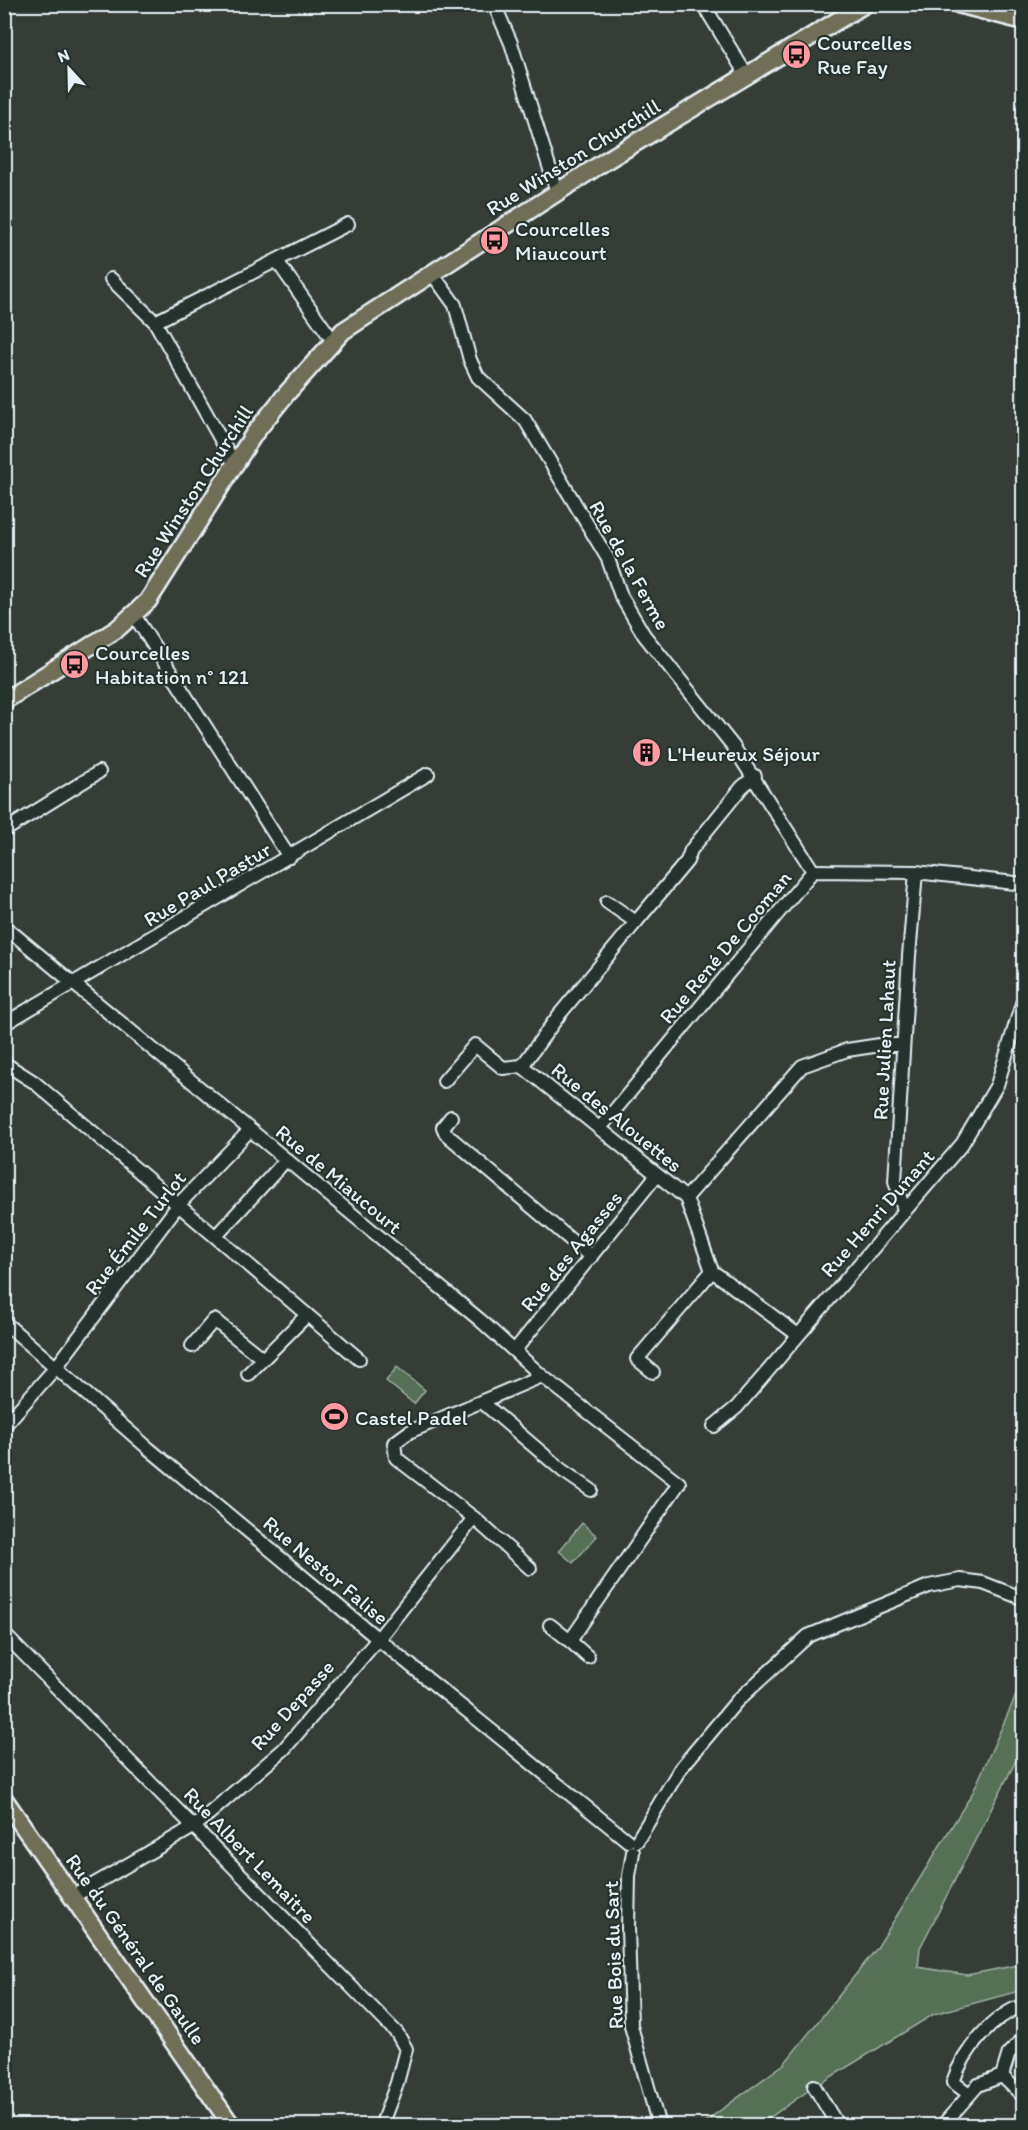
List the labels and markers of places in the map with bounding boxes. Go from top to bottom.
place label: Courcelles Rue Fay [817,30,912,79]
bus stop icon: Courcelles Rue Fay [780,38,812,70]
place label: Courcelles Miaucourt [515,216,610,265]
bus stop icon: Courcelles Miaucourt [478,224,510,256]
place label: Courcelles Habitation n° 121 [95,640,249,689]
bus stop icon: Courcelles Habitation n° 121 [58,648,90,680]
building icon: L'Heureux Séjour [630,737,662,769]
place label: L'Heureux Séjour [667,741,821,766]
sports icon: Castel Padel [318,1401,350,1433]
place label: Castel Padel [355,1405,468,1430]

